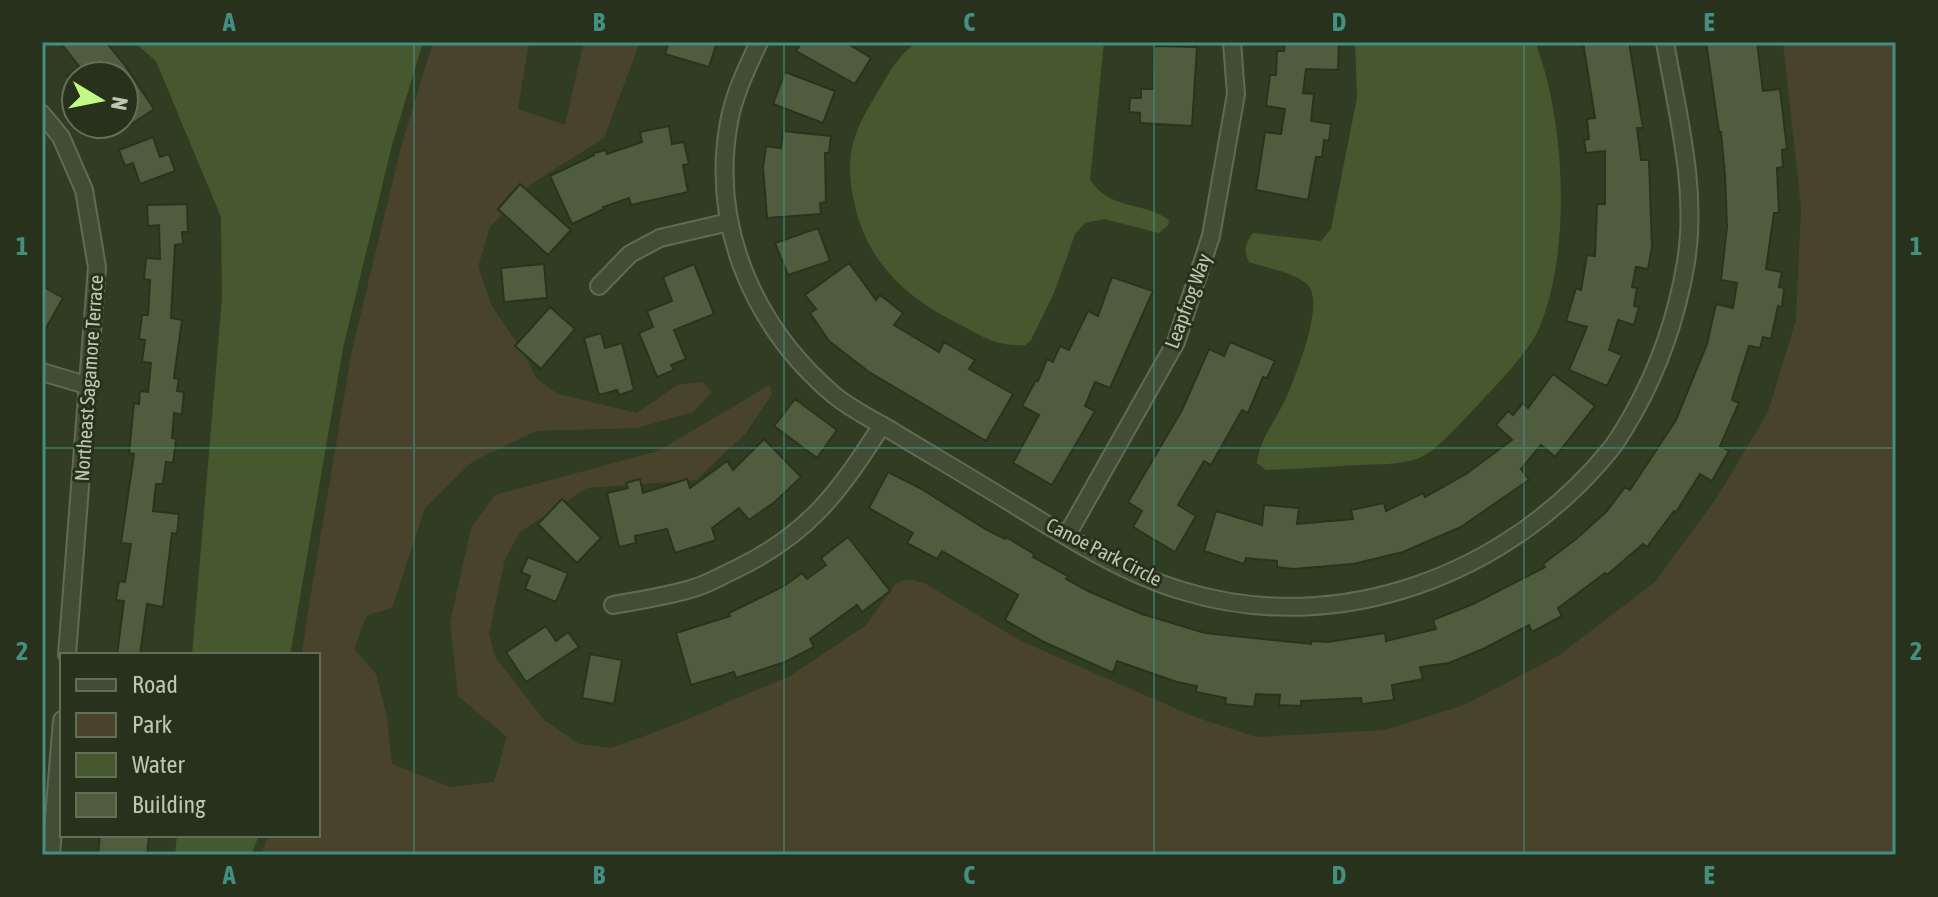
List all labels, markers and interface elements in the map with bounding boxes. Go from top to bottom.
text: A [222,7,236,37]
text: B [593,7,606,37]
text: C [963,7,975,37]
text: D [1332,7,1346,37]
text: E [1703,7,1715,37]
north arrow [60,60,140,140]
text: N [106,95,134,112]
text: 1 [16,231,28,261]
text: 1 [1910,231,1922,261]
street label: Leapfrog Way [1160,250,1215,351]
street label: Northeast Sagamore Terrace [70,274,107,482]
street label: Canoe Park Circle [1043,513,1166,591]
text: 2 [16,636,28,666]
text: 2 [1910,636,1922,666]
legend [60,653,320,837]
text: Road [132,671,178,698]
text: Park [132,711,173,738]
text: Water [132,751,185,778]
text: Building [132,791,206,818]
text: A [222,860,236,890]
text: B [593,860,606,890]
text: C [963,860,975,890]
text: D [1332,860,1346,890]
text: E [1703,860,1715,890]

